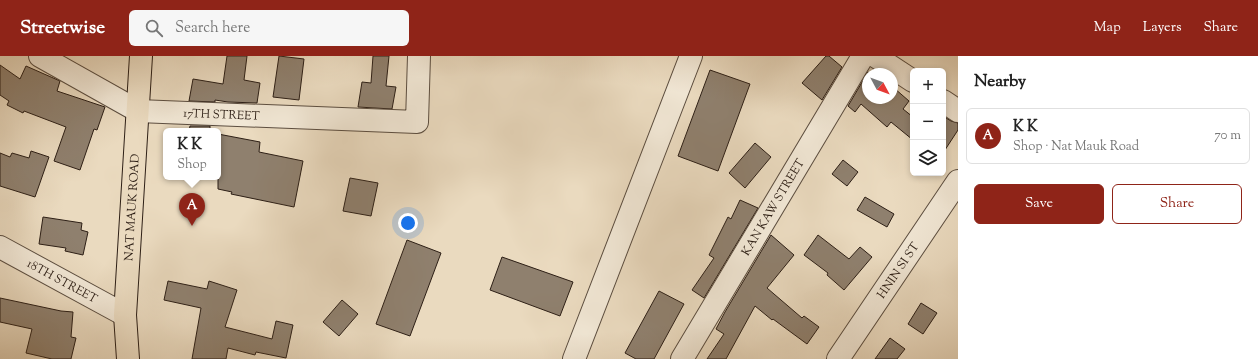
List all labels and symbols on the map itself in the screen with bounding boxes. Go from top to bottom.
north arrow [862,68,898,104]
street label: 17TH STREET [183,105,261,126]
street label: NAT MAUK ROAD [120,153,145,262]
street label: KAN KAW STREET [738,155,810,260]
pin: A [179,193,205,226]
your location [398,213,418,233]
street label: HNIN SI ST [873,239,924,303]
street label: 18TH STREET [23,255,101,309]

